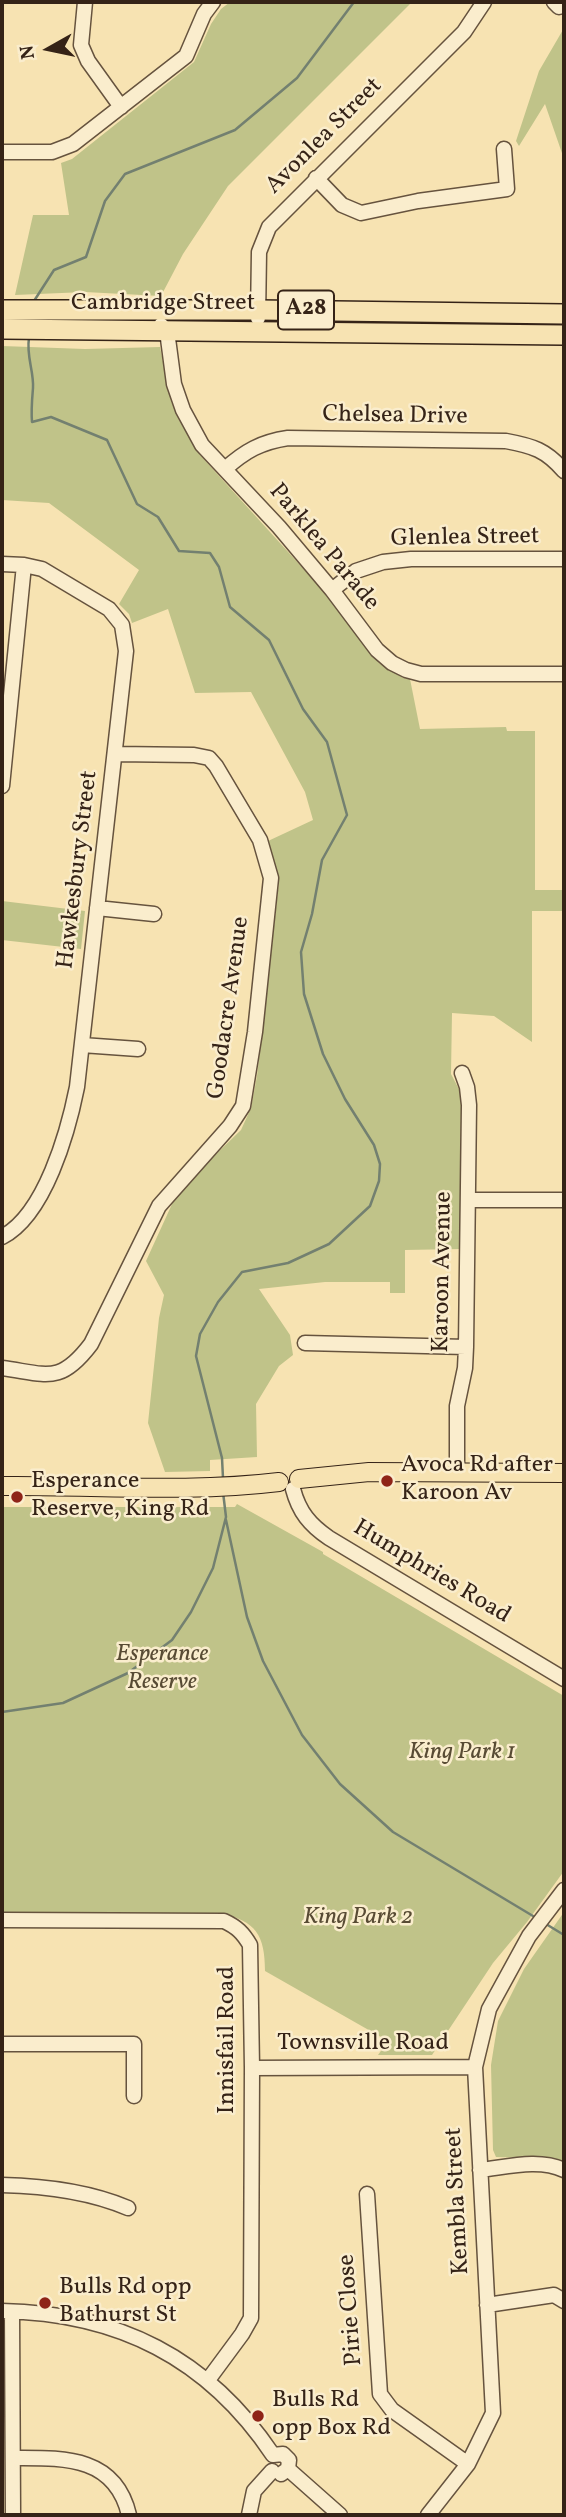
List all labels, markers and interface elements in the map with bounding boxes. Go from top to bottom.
north arrow [14,14,84,84]
text: N [14,43,42,61]
street label: Avonlea Street [261,73,389,201]
road number: A28 [278,290,334,330]
street label: Cambridge Street [71,291,255,319]
street label: Chelsea Drive [322,401,468,433]
street label: Parklea Parade [261,479,385,617]
street label: Glenlea Street [390,523,540,555]
street label: Hawkesbury Street [53,769,105,971]
street label: Goodacre Avenue [203,915,257,1101]
street label: Karoon Avenue [428,1191,460,1353]
place label: Avoca Rd after Karoon Av [401,1453,553,1509]
place label: Esperance Reserve, King Rd [31,1469,209,1525]
marker: Avoca Rd after Karoon Av [379,1473,395,1489]
marker: Esperance Reserve, King Rd [9,1489,25,1505]
street label: Humphries Road [347,1515,515,1631]
park label: Esperance Reserve [116,1642,208,1698]
park label: King Park 1 [408,1740,516,1768]
park label: King Park 2 [303,1905,413,1933]
street label: Innisfail Road [215,1966,243,2114]
street label: Townsville Road [277,2031,449,2059]
street label: Kembla Street [441,2127,477,2275]
street label: Pirie Close [334,2253,370,2367]
place label: Bulls Rd opp Bathurst St [59,2275,191,2331]
marker: Bulls Rd opp Bathurst St [37,2295,53,2311]
place label: Bulls Rd opp Box Rd [272,2388,391,2444]
marker: Bulls Rd opp Box Rd [250,2408,266,2424]

